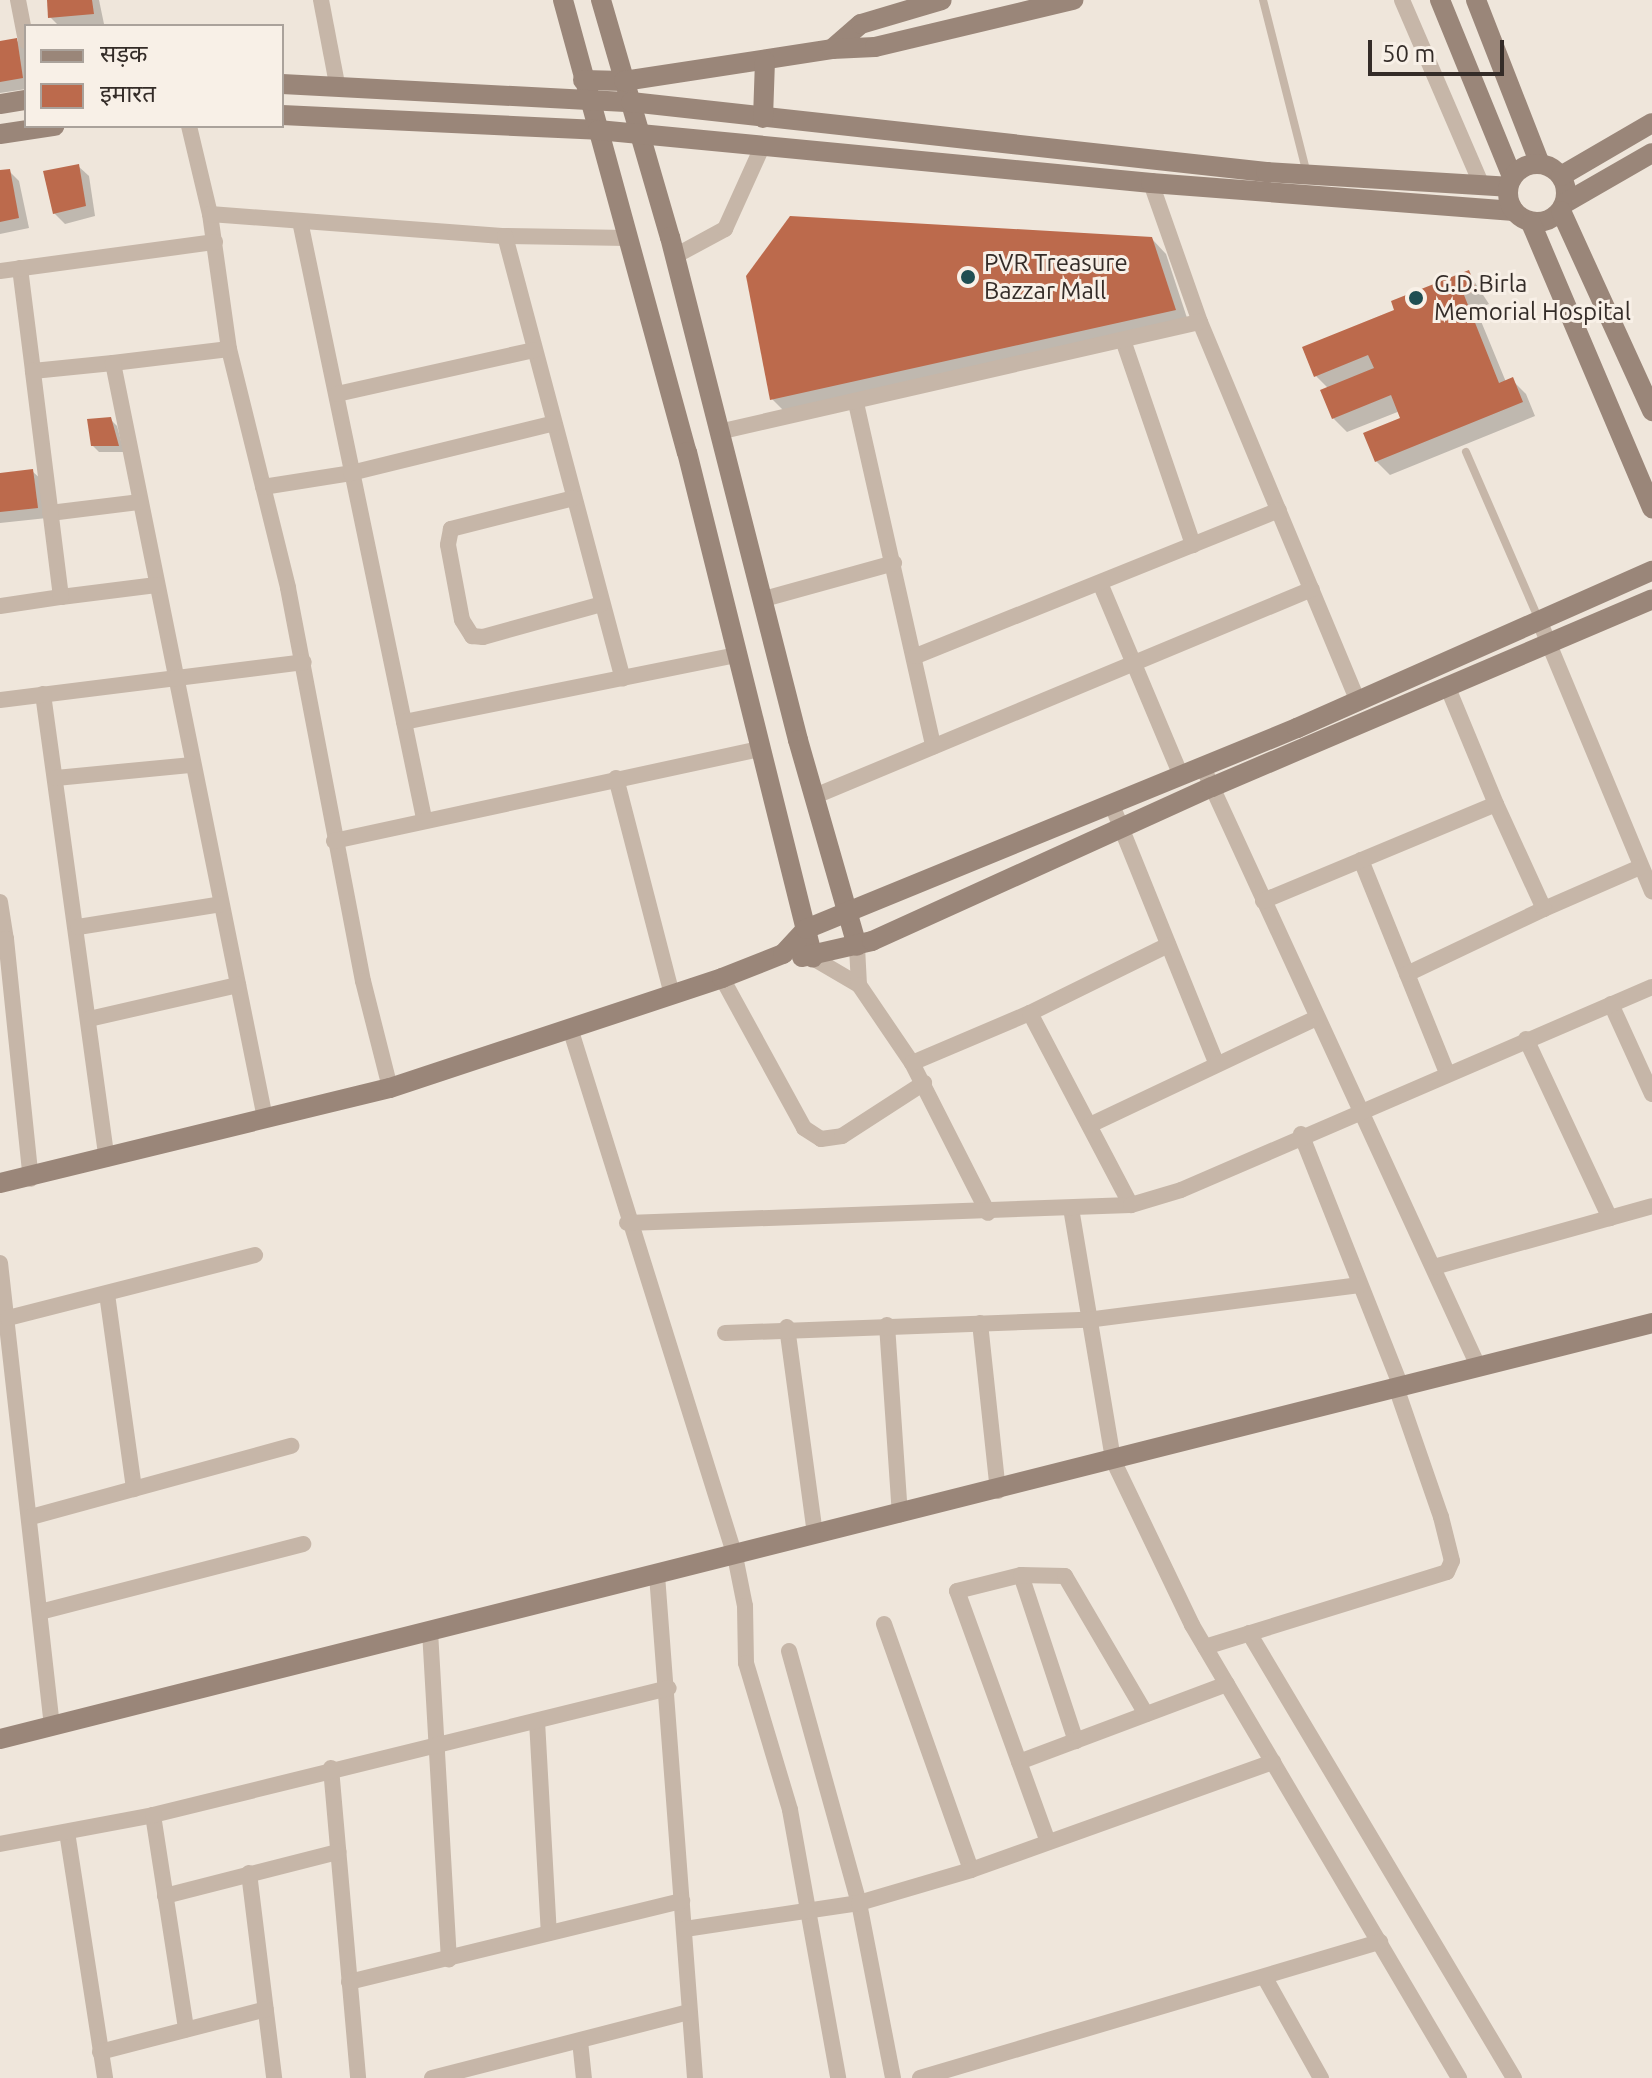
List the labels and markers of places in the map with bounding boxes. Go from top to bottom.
place label: PVR Treasure Bazzar Mall [984,249,1128,305]
marker: PVR Treasure Bazzar Mall [959,268,977,286]
place label: G.D.Birla Memorial Hospital [1434,270,1631,326]
marker: G.D.Birla Memorial Hospital [1405,287,1427,309]

